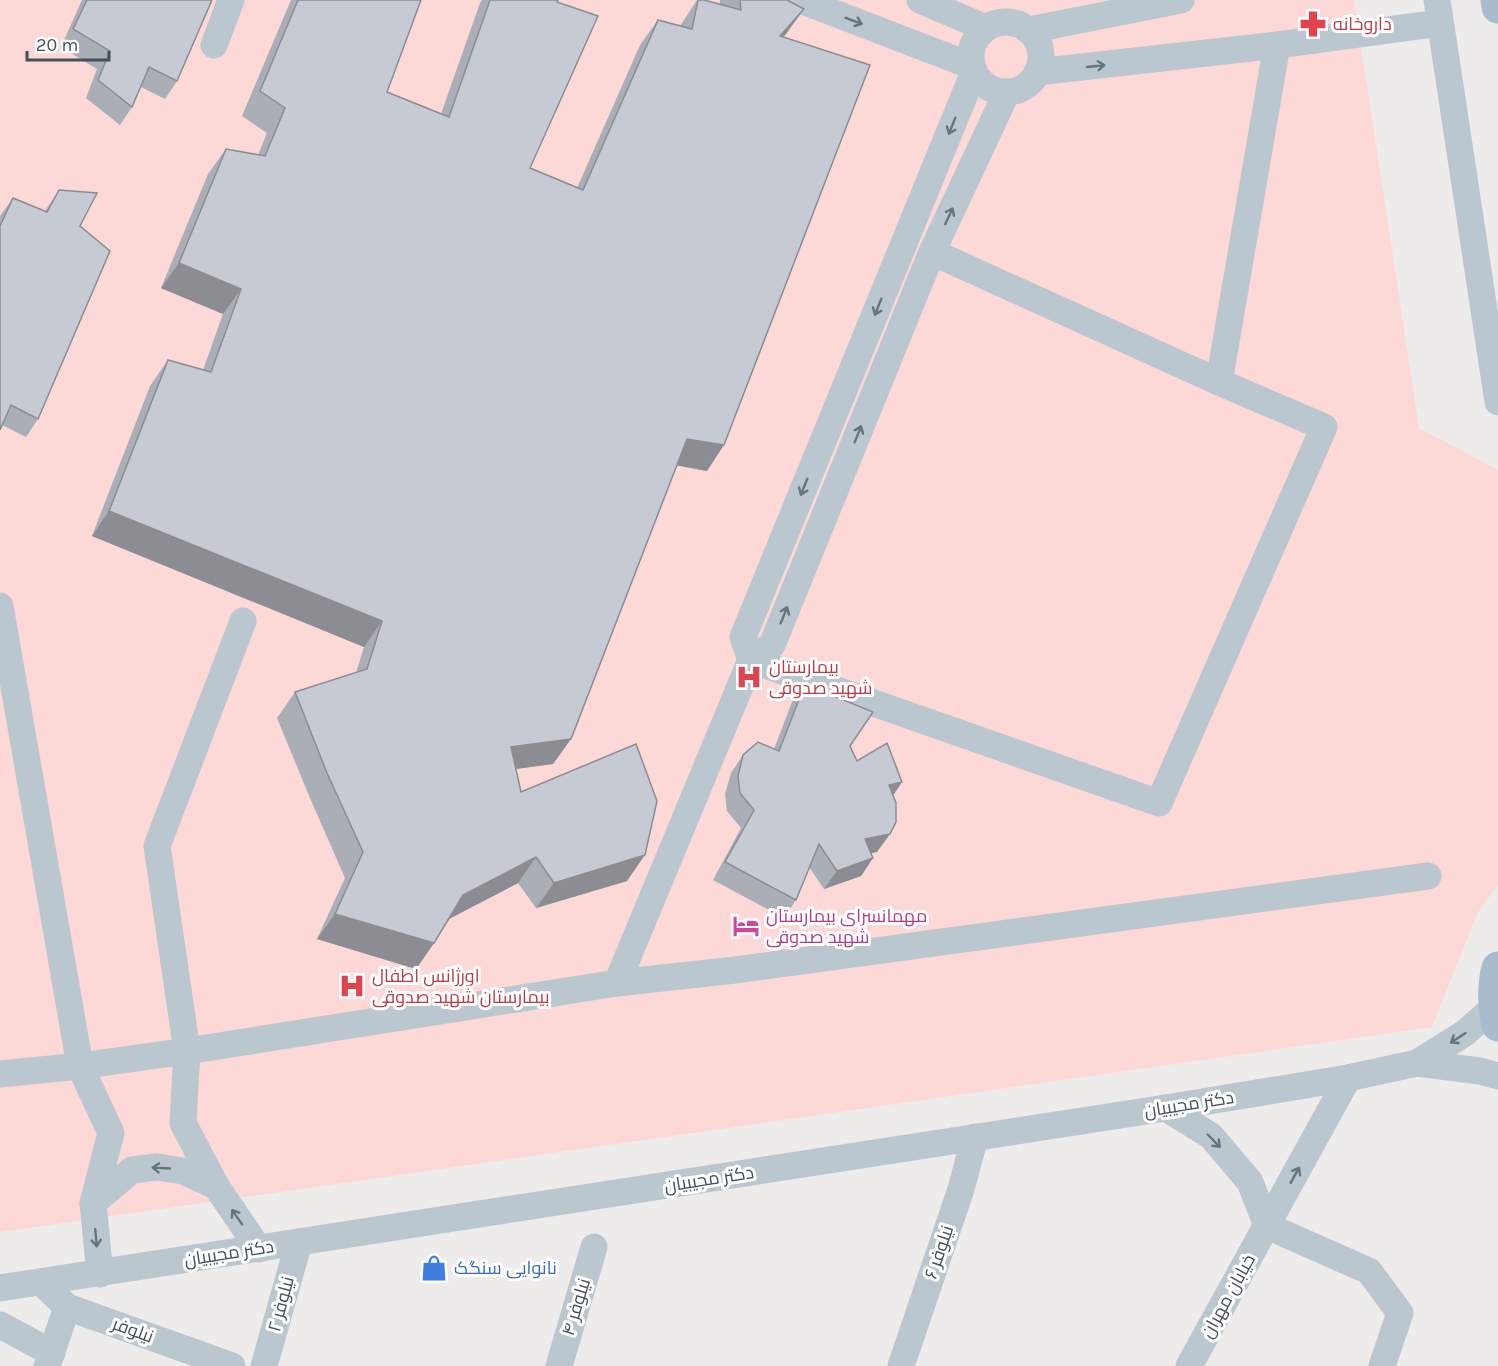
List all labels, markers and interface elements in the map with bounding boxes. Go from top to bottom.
pharmacy icon: داروخانه [1298,9,1328,39]
place label: داروخانه [1333,13,1392,35]
one-way arrow [845,16,863,27]
scale bar [27,24,110,62]
text: 20 m [36,34,78,56]
one-way arrow [1085,60,1105,71]
one-way arrow [946,116,957,135]
one-way arrow [943,207,955,225]
one-way arrow [872,297,883,315]
one-way arrow [853,425,864,444]
one-way arrow [798,477,809,496]
one-way arrow [779,606,790,625]
place label: بیمارستان شهید صدوقی [769,656,872,699]
hospital icon: بیمارستان شهید صدوقی [734,662,764,692]
place label: مهمانسرای بیمارستان شهید صدوقی [766,905,927,948]
hotel icon: مهمانسرای بیمارستان شهید صدوقی [731,911,761,941]
place label: اورژانس اطفال بیمارستان شهید صدوقی [372,965,549,1008]
hospital icon: اورژانس اطفال بیمارستان شهید صدوقی [337,971,367,1001]
one-way arrow [1450,1032,1466,1044]
street label: دکتر مجیبیان [1143,1086,1235,1122]
one-way arrow [1207,1134,1221,1149]
street label: دکتر مجیبیان [663,1161,755,1197]
one-way arrow [151,1163,171,1174]
one-way arrow [1289,1167,1301,1184]
one-way arrow [231,1210,243,1226]
street label: نیلوفر ۶ [920,1222,958,1282]
one-way arrow [91,1228,102,1248]
street label: دکتر مجیبیان [183,1235,275,1271]
street label: خیابان مهران [1196,1250,1260,1342]
shop icon: نانوایی سنگک [419,1253,449,1283]
place label: نانوایی سنگک [454,1257,557,1279]
street label: نیلوفر ۲ [263,1274,299,1334]
street label: نیلوفر ۴ [557,1276,595,1338]
street label: نیلوفر [108,1312,157,1348]

